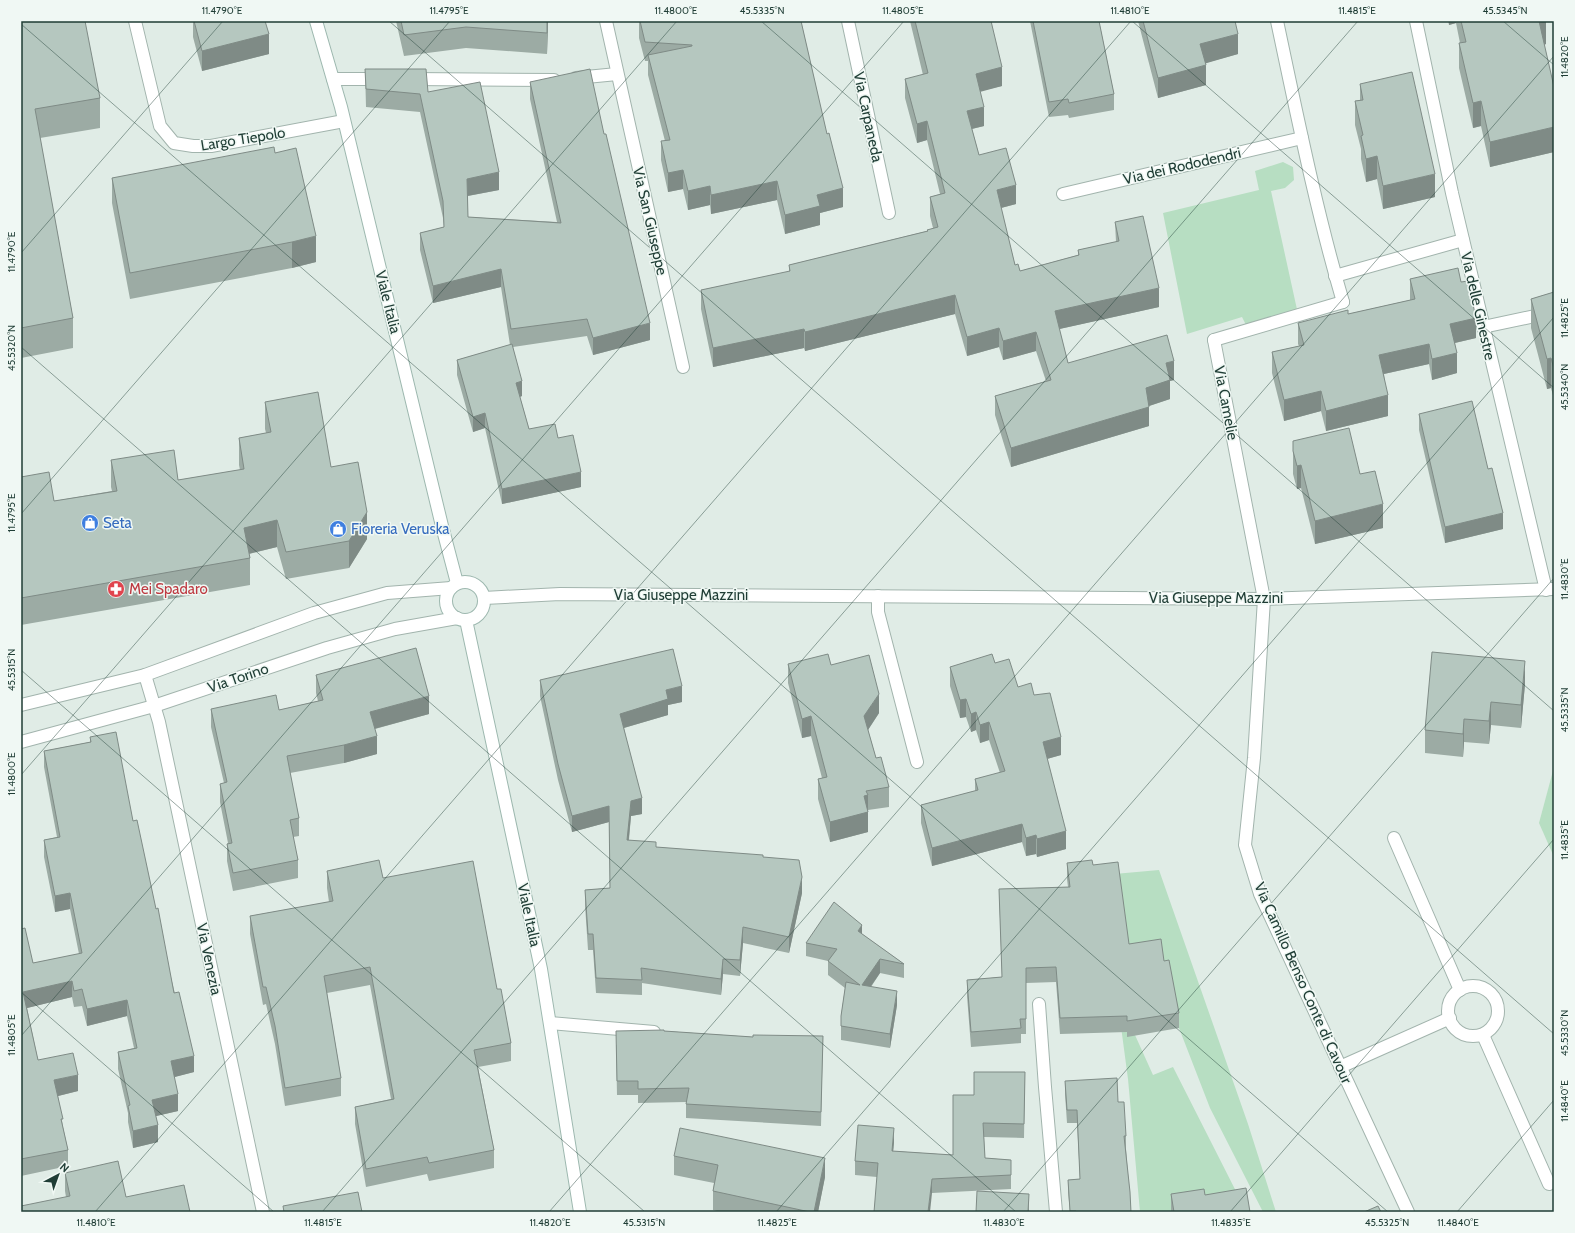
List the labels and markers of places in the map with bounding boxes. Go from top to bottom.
shop icon: Seta [80,513,100,533]
place label: Seta [103,514,132,532]
shop icon: Fioreria Veruska [328,519,348,539]
place label: Fioreria Veruska [351,520,450,538]
pharmacy icon: Mei Spadaro [106,579,126,599]
place label: Mei Spadaro [129,580,208,598]

